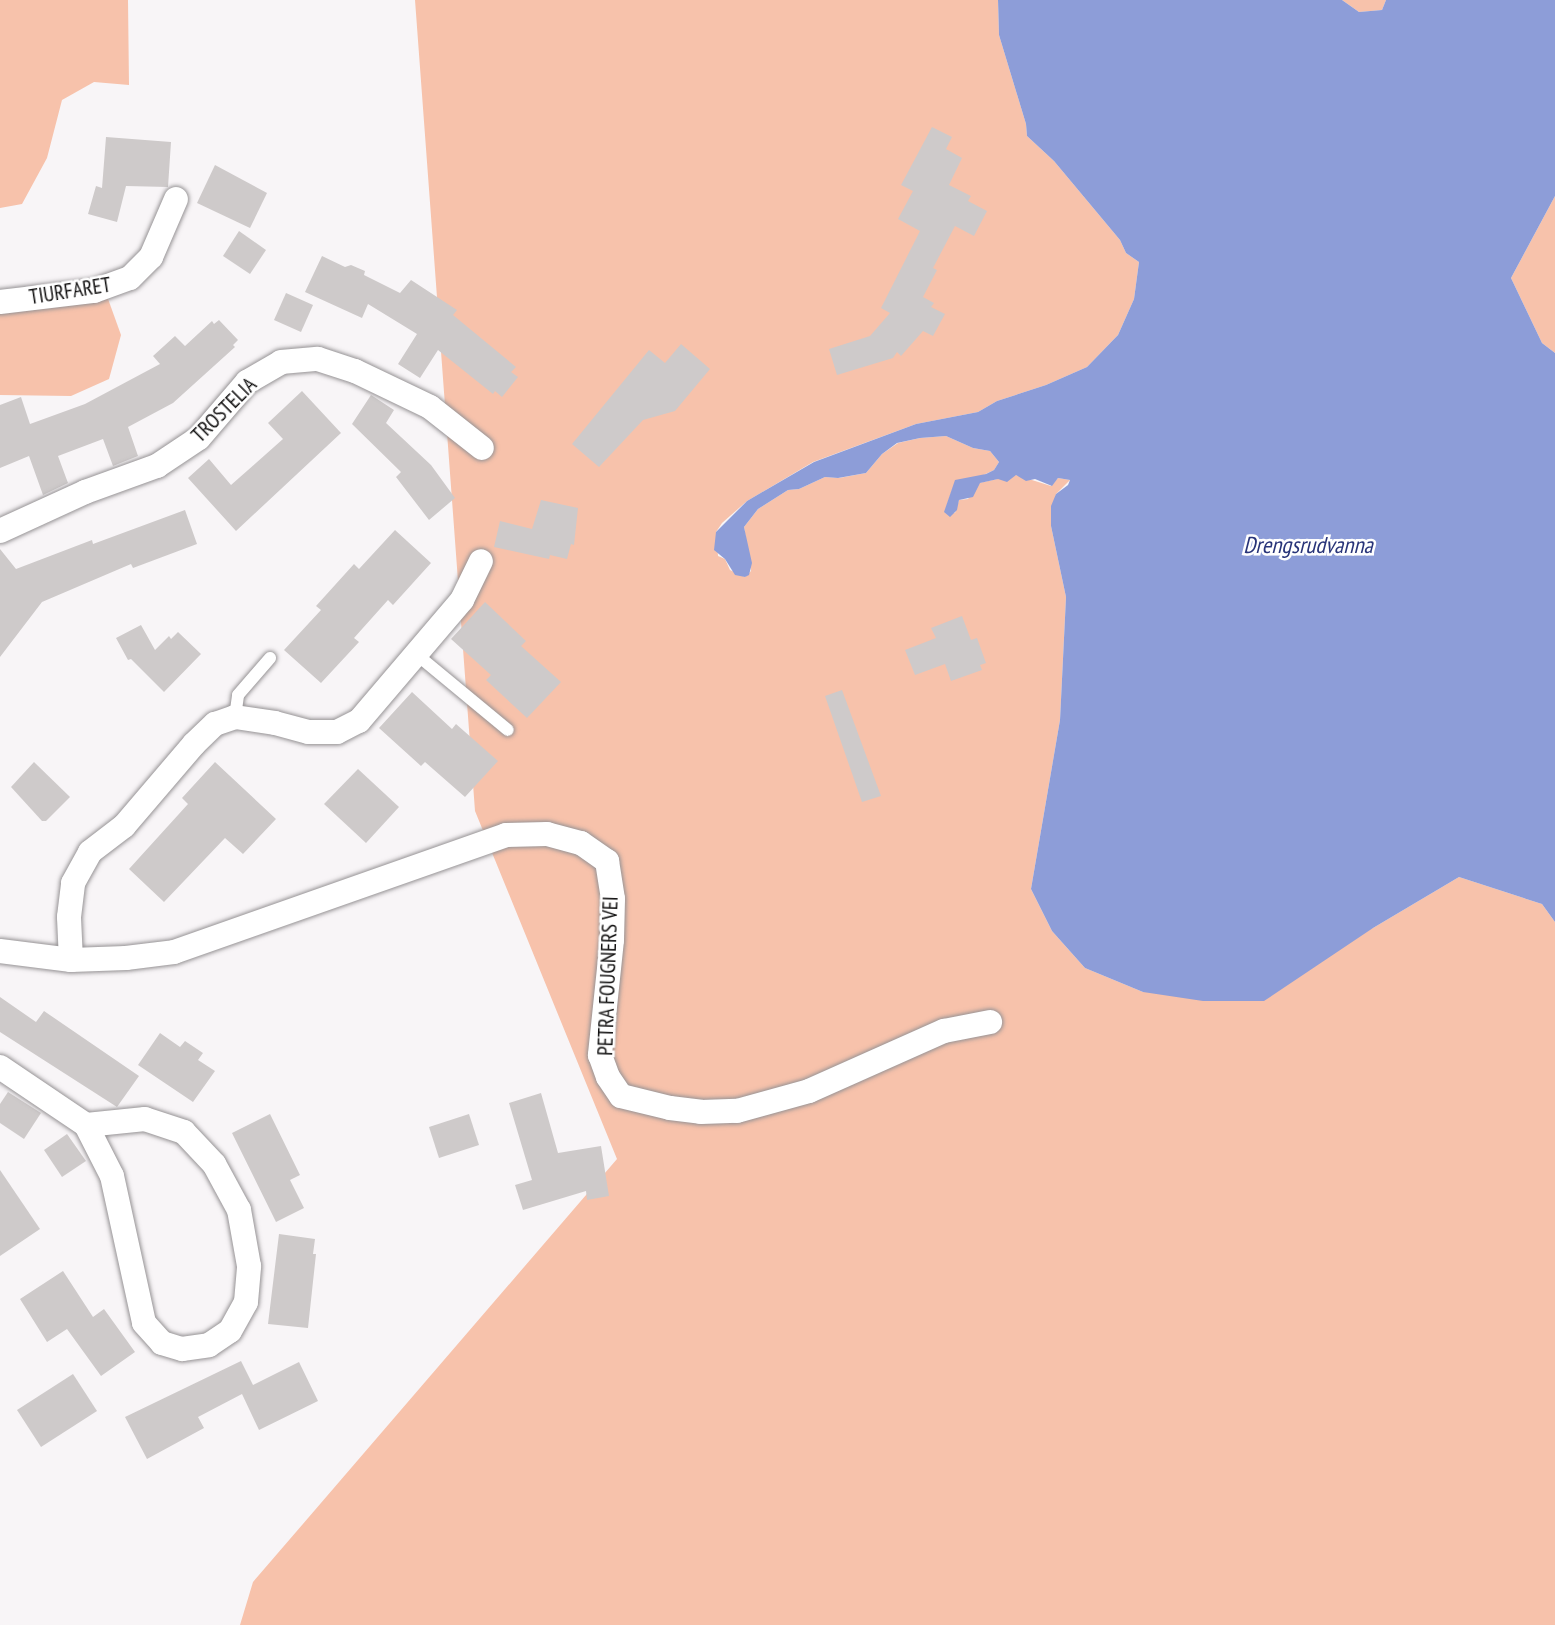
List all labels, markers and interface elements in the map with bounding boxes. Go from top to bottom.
street label: TIURFARET [27,272,113,310]
street label: TROSTELIA [186,372,262,448]
water label: Drengsrudvanna [1243,531,1373,559]
street label: PETRA FOUGNERS VEI [593,895,623,1057]

